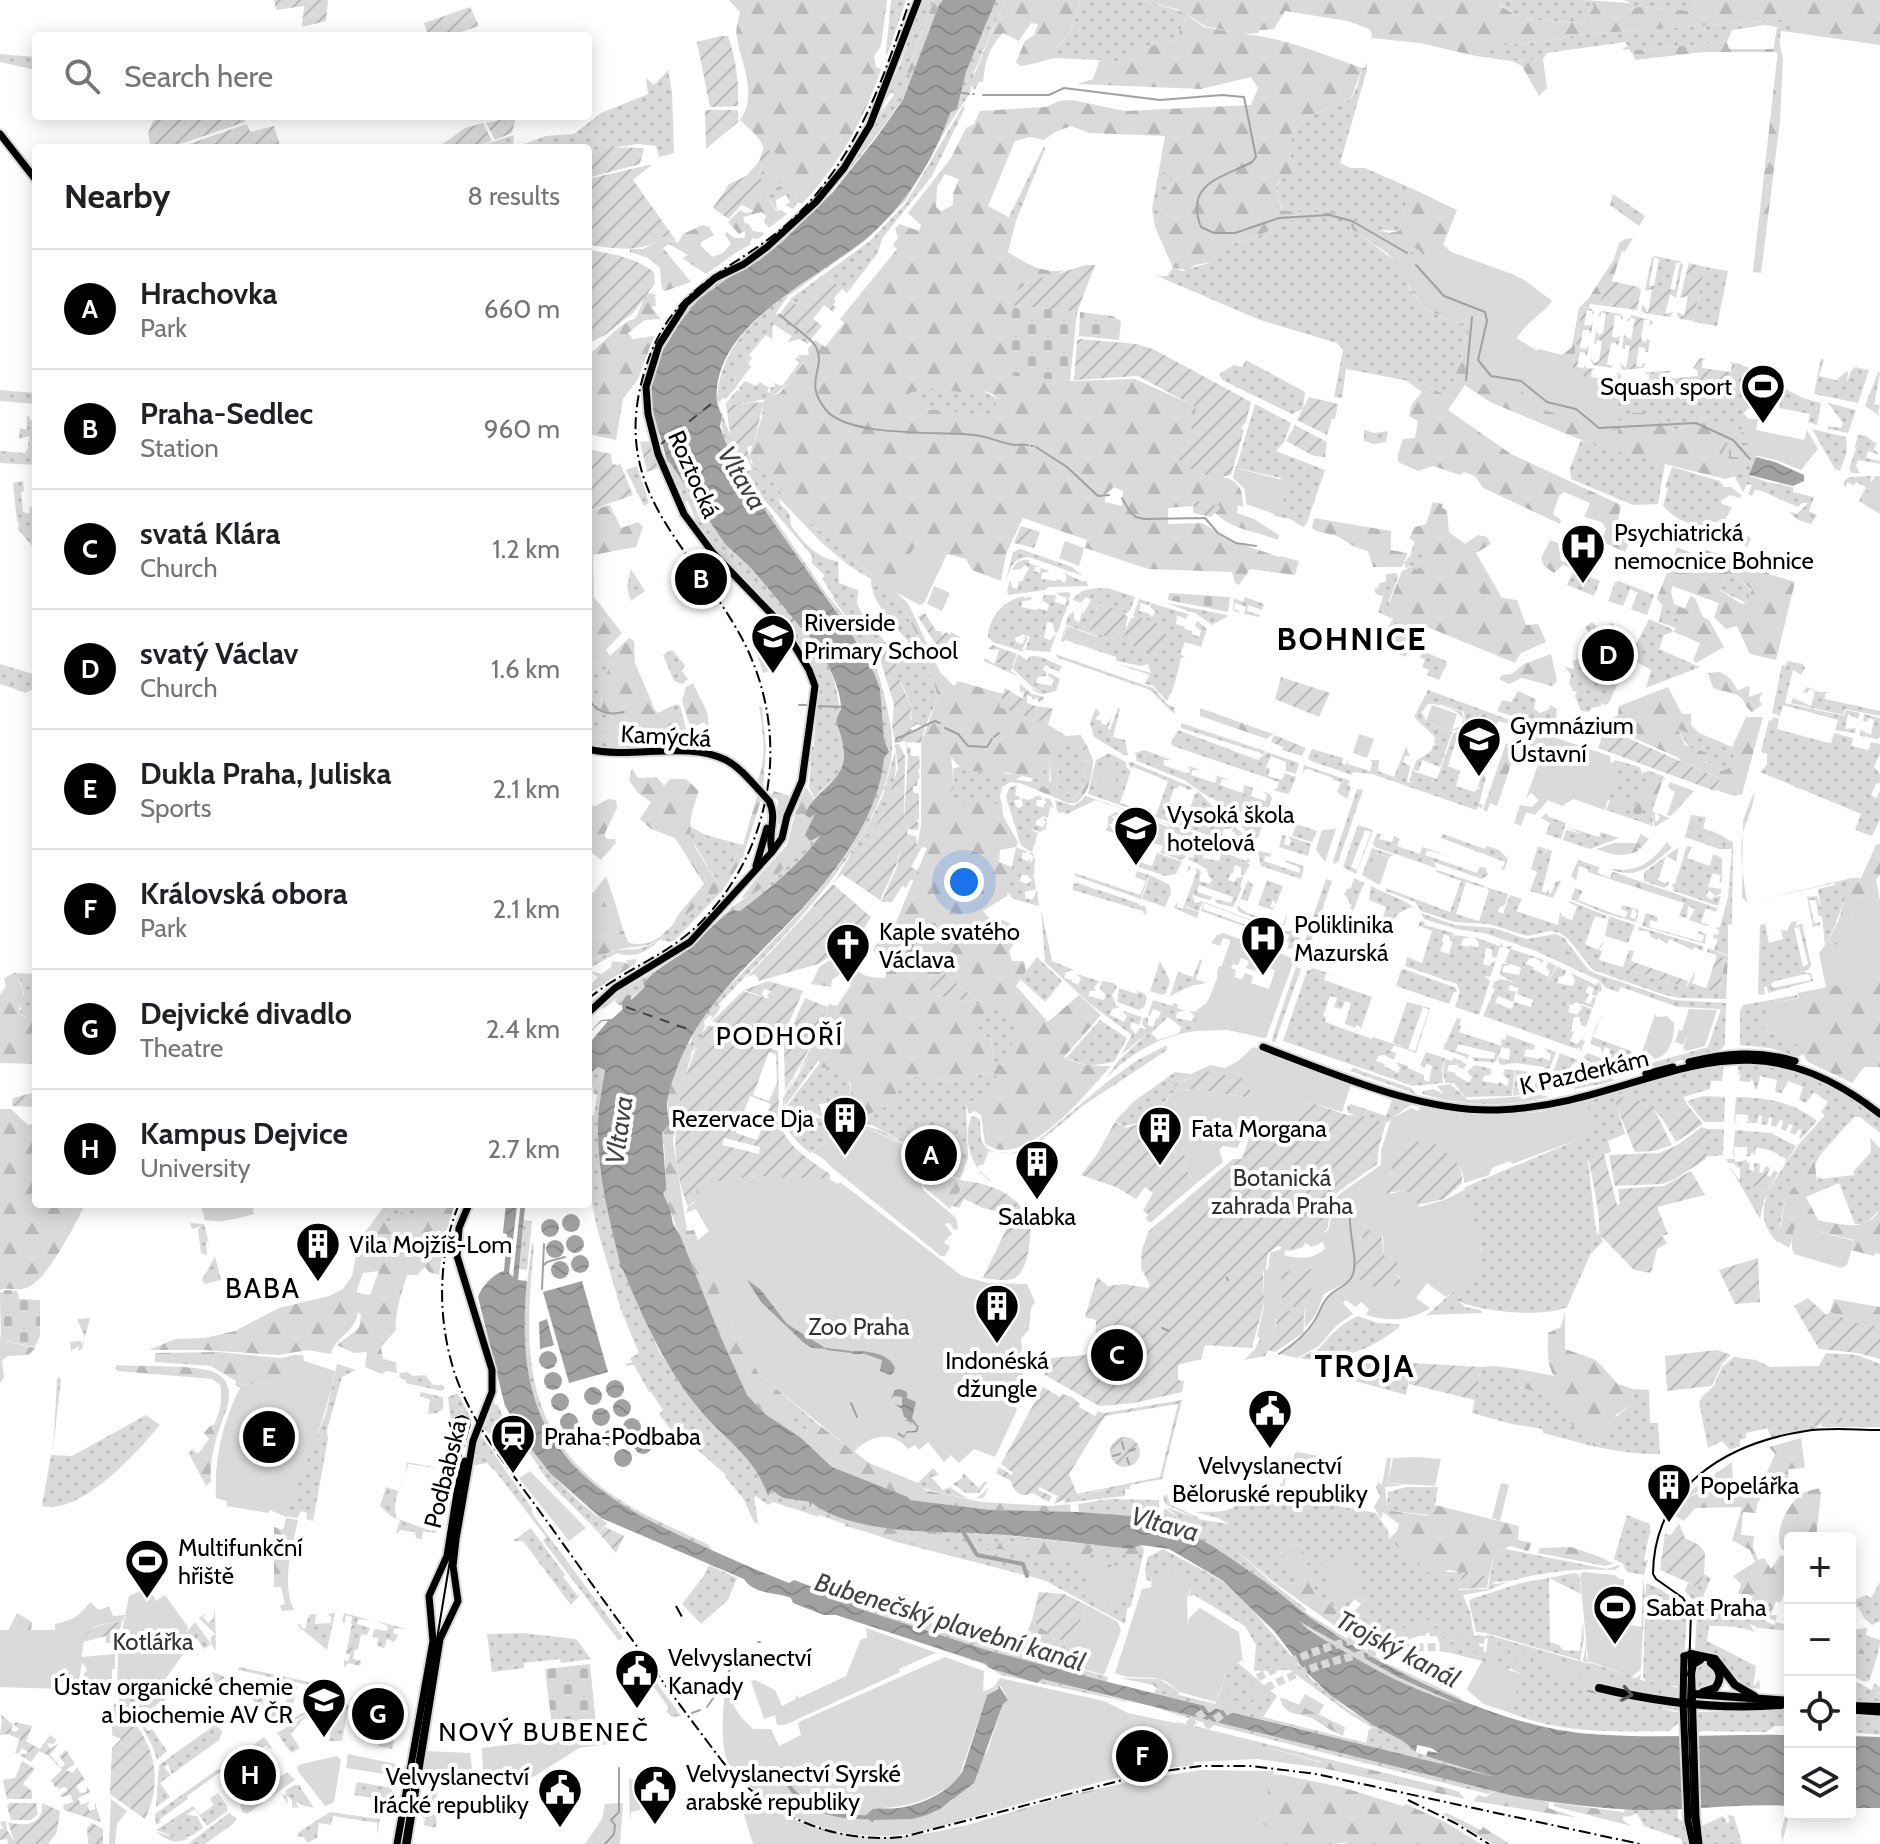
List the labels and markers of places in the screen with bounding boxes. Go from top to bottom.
sports icon: Squash sport [1739,362,1787,425]
place label: Squash sport [1600,372,1732,401]
place label: Psychiatrická nemocnice Bohnice [1614,518,1814,575]
hospital icon: Psychiatrická nemocnice Bohnice [1559,522,1607,585]
pin: B [675,549,727,609]
place label: Riverside Primary School [804,608,958,665]
school or university icon: Riverside Primary School [749,612,797,675]
pin: D [1582,625,1634,685]
place label: Gymnázium Ústavní [1510,711,1634,768]
school or university icon: Gymnázium Ústavní [1455,715,1503,778]
place label: Vysoká škola hotelová [1167,800,1295,857]
school or university icon: Vysoká škola hotelová [1112,804,1160,867]
place label: Poliklinika Mazurská [1294,910,1394,967]
hospital icon: Poliklinika Mazurská [1239,914,1287,977]
place label: Kaple svatého Václava [879,917,1020,974]
church icon: Kaple svatého Václava [824,921,872,984]
building icon: Rezervace Dja [821,1094,869,1157]
place label: Rezervace Dja [671,1104,814,1133]
building icon: Fata Morgana [1136,1104,1184,1167]
place label: Fata Morgana [1191,1114,1327,1143]
pin: A [905,1125,957,1185]
building icon: Salabka [1013,1138,1061,1201]
place label: Salabka [998,1202,1077,1231]
building icon: Vila Mojžíš-Lom [294,1220,342,1283]
place label: Vila Mojžíš-Lom [349,1230,512,1259]
building icon: Indonéská džungle [973,1282,1021,1345]
pin: C [1091,1325,1143,1385]
place label: Indonéská džungle [945,1346,1049,1403]
public building icon: Velvyslanectví Běloruské republiky [1246,1387,1294,1450]
pin: E [243,1407,295,1467]
station icon: Praha-Podbaba [489,1412,537,1475]
place label: Praha-Podbaba [544,1422,701,1451]
place label: Velvyslanectví Běloruské republiky [1172,1451,1368,1508]
building icon: Popelářka [1645,1461,1693,1524]
place label: Popelářka [1700,1471,1800,1500]
place label: Multifunkční hřiště [178,1533,303,1590]
sports icon: Multifunkční hřiště [123,1537,171,1600]
sports icon: Sabat Praha [1591,1583,1639,1646]
place label: Sabat Praha [1646,1593,1767,1622]
place label: Velvyslanectví Kanady [668,1643,812,1700]
public building icon: Velvyslanectví Kanady [613,1647,661,1710]
place label: Ústav organické chemie a biochemie AV ČR [54,1672,294,1729]
school or university icon: Ústav organické chemie a biochemie AV ČR [300,1676,348,1739]
pin: G [352,1684,404,1744]
pin: F [1116,1726,1168,1786]
pin: H [224,1745,276,1805]
place label: Velvyslanectví Syrské arabské republiky [686,1759,901,1816]
place label: Velvyslanectví Irácké republiky [373,1762,529,1819]
public building icon: Velvyslanectví Syrské arabské republiky [631,1763,679,1826]
public building icon: Velvyslanectví Irácké republiky [536,1766,584,1829]

